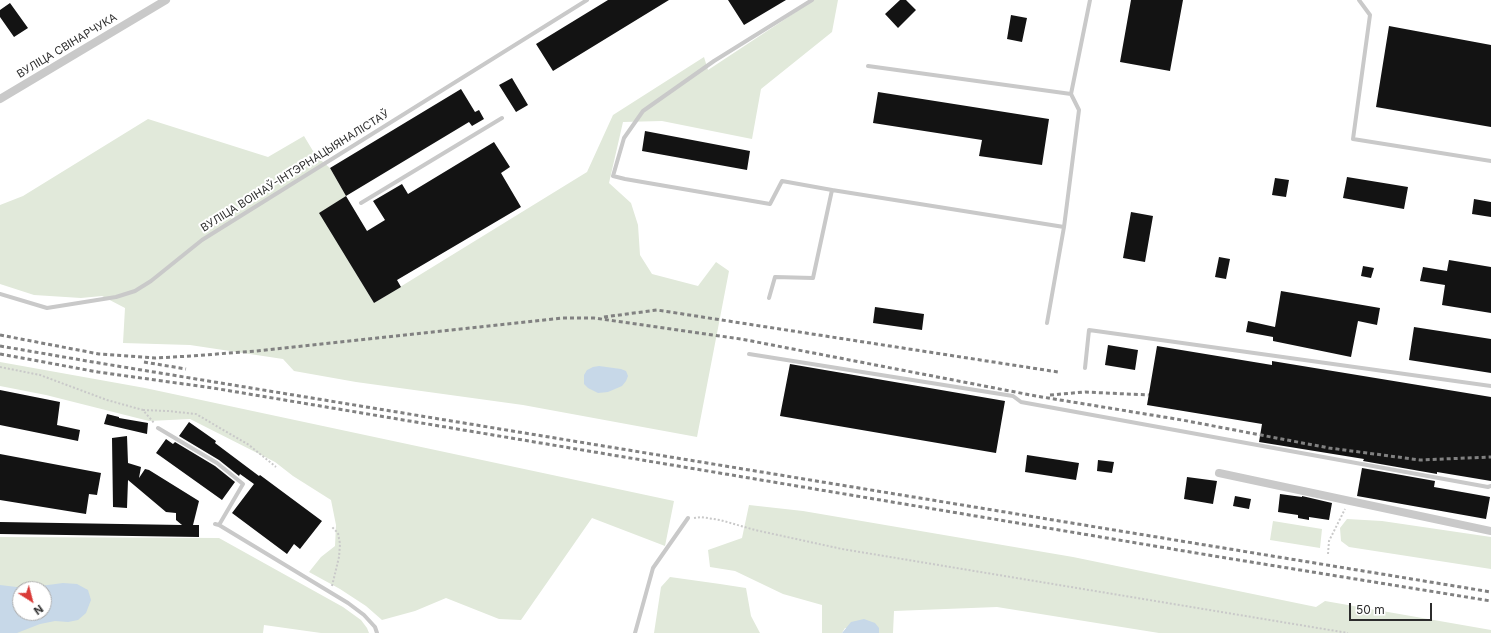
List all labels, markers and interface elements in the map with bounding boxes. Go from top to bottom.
street label: ВУЛІЦА СВІНАРЧУКА [15,11,119,81]
street label: ВУЛІЦА ВОІНАЎ-ІНТЭРНАЦЫЯНАЛІСТАЎ [199,107,391,235]
north arrow [12,581,52,621]
scale bar [1351,595,1434,621]
text: N [31,602,46,618]
text: 50 m [1356,602,1385,617]

